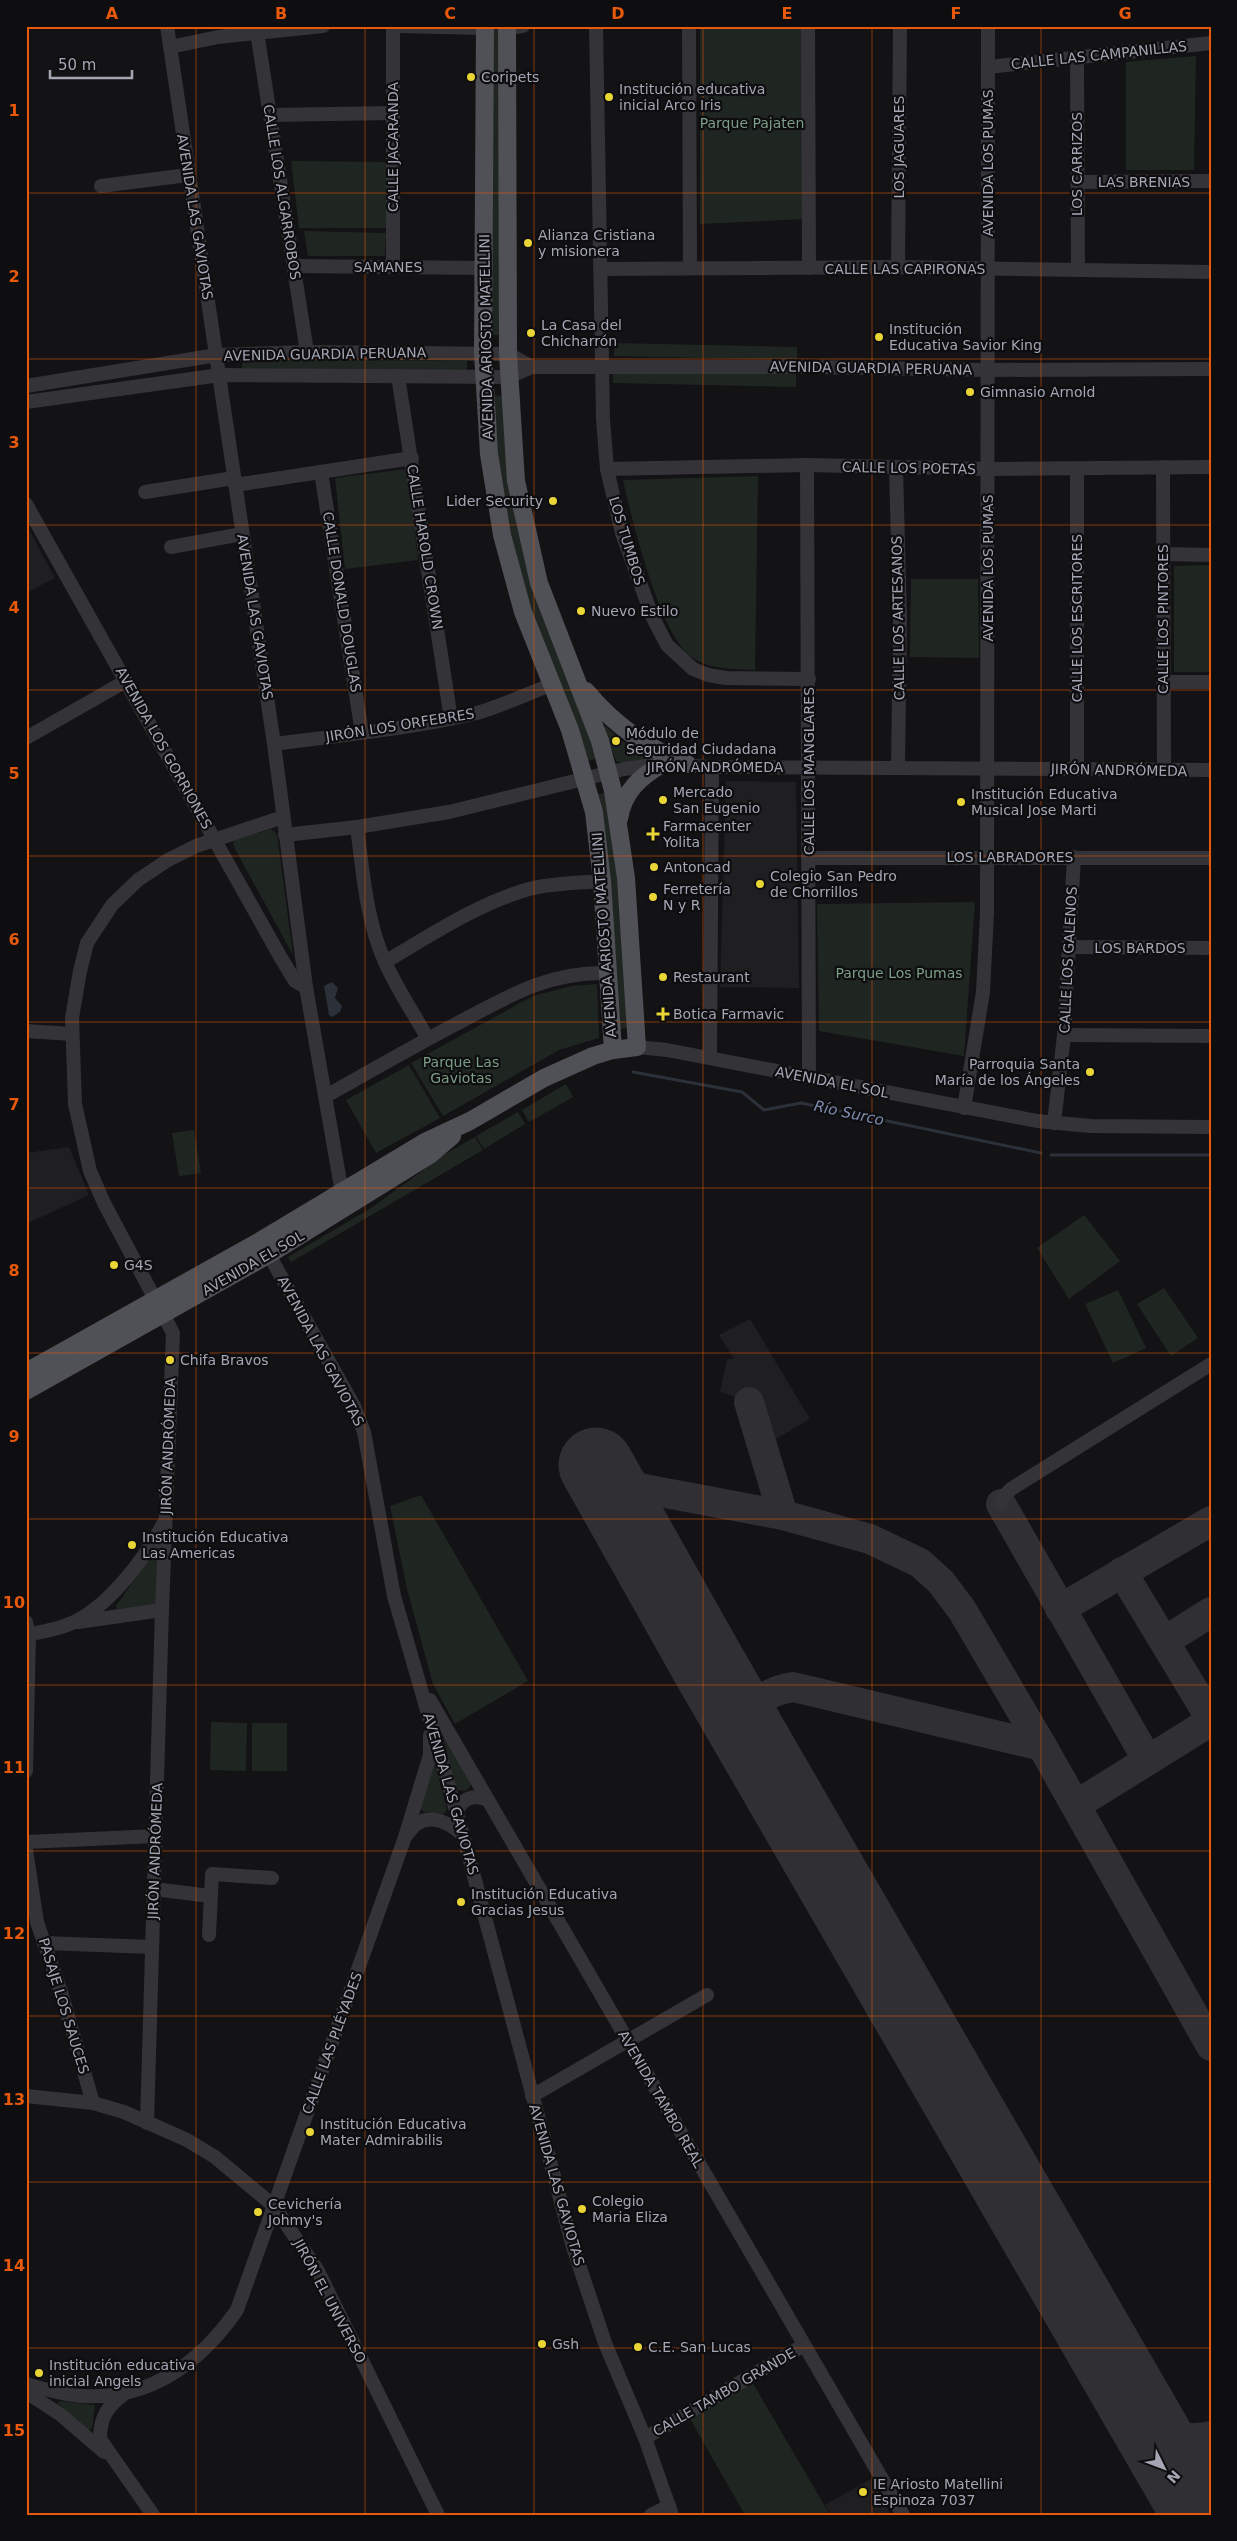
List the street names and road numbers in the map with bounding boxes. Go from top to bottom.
street label: CALLE LAS CAMPANILLAS [1010,38,1188,72]
street label: CALLE JACARANDA [385,82,401,212]
street label: AVENIDA LOS PUMAS [980,89,996,237]
street label: LOS JAGUARES [891,95,907,199]
street label: CALLE LOS ALGARROBOS [260,103,304,281]
street label: LOS CARRIZOS [1069,112,1085,216]
street label: AVENIDA LAS GAVIOTAS [174,133,216,301]
street label: LAS BRENIAS [1098,174,1190,190]
street label: AVENIDA ARIOSTO MATELLINI [476,234,496,440]
street label: SAMANES [354,259,422,275]
street label: CALLE LAS CAPIRONAS [825,261,986,277]
street label: AVENIDA GUARDIA PERUANA [224,344,427,364]
street label: AVENIDA GUARDIA PERUANA [770,358,973,378]
street label: CALLE LOS POETAS [842,459,976,477]
street label: CALLE HAROLD CROWN [404,463,446,631]
street label: AVENIDA LOS PUMAS [980,494,996,642]
street label: LOS TUMBOS [606,495,648,587]
street label: CALLE DONALD DOUGLAS [320,511,364,694]
street label: AVENIDA LAS GAVIOTAS [234,533,276,701]
street label: CALLE LOS ESCRITORES [1069,534,1085,702]
street label: CALLE LOS ARTESANOS [889,535,907,700]
street label: CALLE LOS PINTORES [1155,544,1171,694]
street label: AVENIDA LOS GORRIONES [113,664,215,832]
street label: CALLE LOS MANGLARES [801,687,817,855]
street label: JIRÓN LOS ORFEBRES [323,704,476,745]
street label: JIRÓN ANDRÓMEDA [646,758,784,775]
street label: JIRÓN ANDRÓMEDA [1050,760,1188,779]
street label: AVENIDA ARIOSTO MATELLINI [589,832,619,1038]
street label: LOS LABRADORES [947,849,1074,865]
street label: CALLE LOS GALENOS [1056,886,1080,1034]
street label: LOS BARDOS [1094,940,1186,956]
street label: AVENIDA EL SOL [774,1063,890,1101]
street label: AVENIDA EL SOL [199,1227,307,1299]
street label: AVENIDA LAS GAVIOTAS [275,1273,367,1429]
street label: JIRÓN ANDRÓMEDA [157,1377,178,1516]
street label: AVENIDA LAS GAVIOTAS [420,1711,482,1877]
street label: JIRÓN ANDRÓMEDA [144,1782,165,1921]
street label: PASAJE LOS SAUCES [36,1936,92,2076]
street label: CALLE LAS PLÉYADES [299,1970,365,2116]
street label: AVENIDA TAMBO REAL [615,2027,707,2171]
street label: AVENIDA LAS GAVIOTAS [526,2102,588,2268]
street label: JIRÓN EL UNIVERSO [290,2235,370,2366]
street label: CALLE TAMBO GRANDE [650,2345,798,2439]

